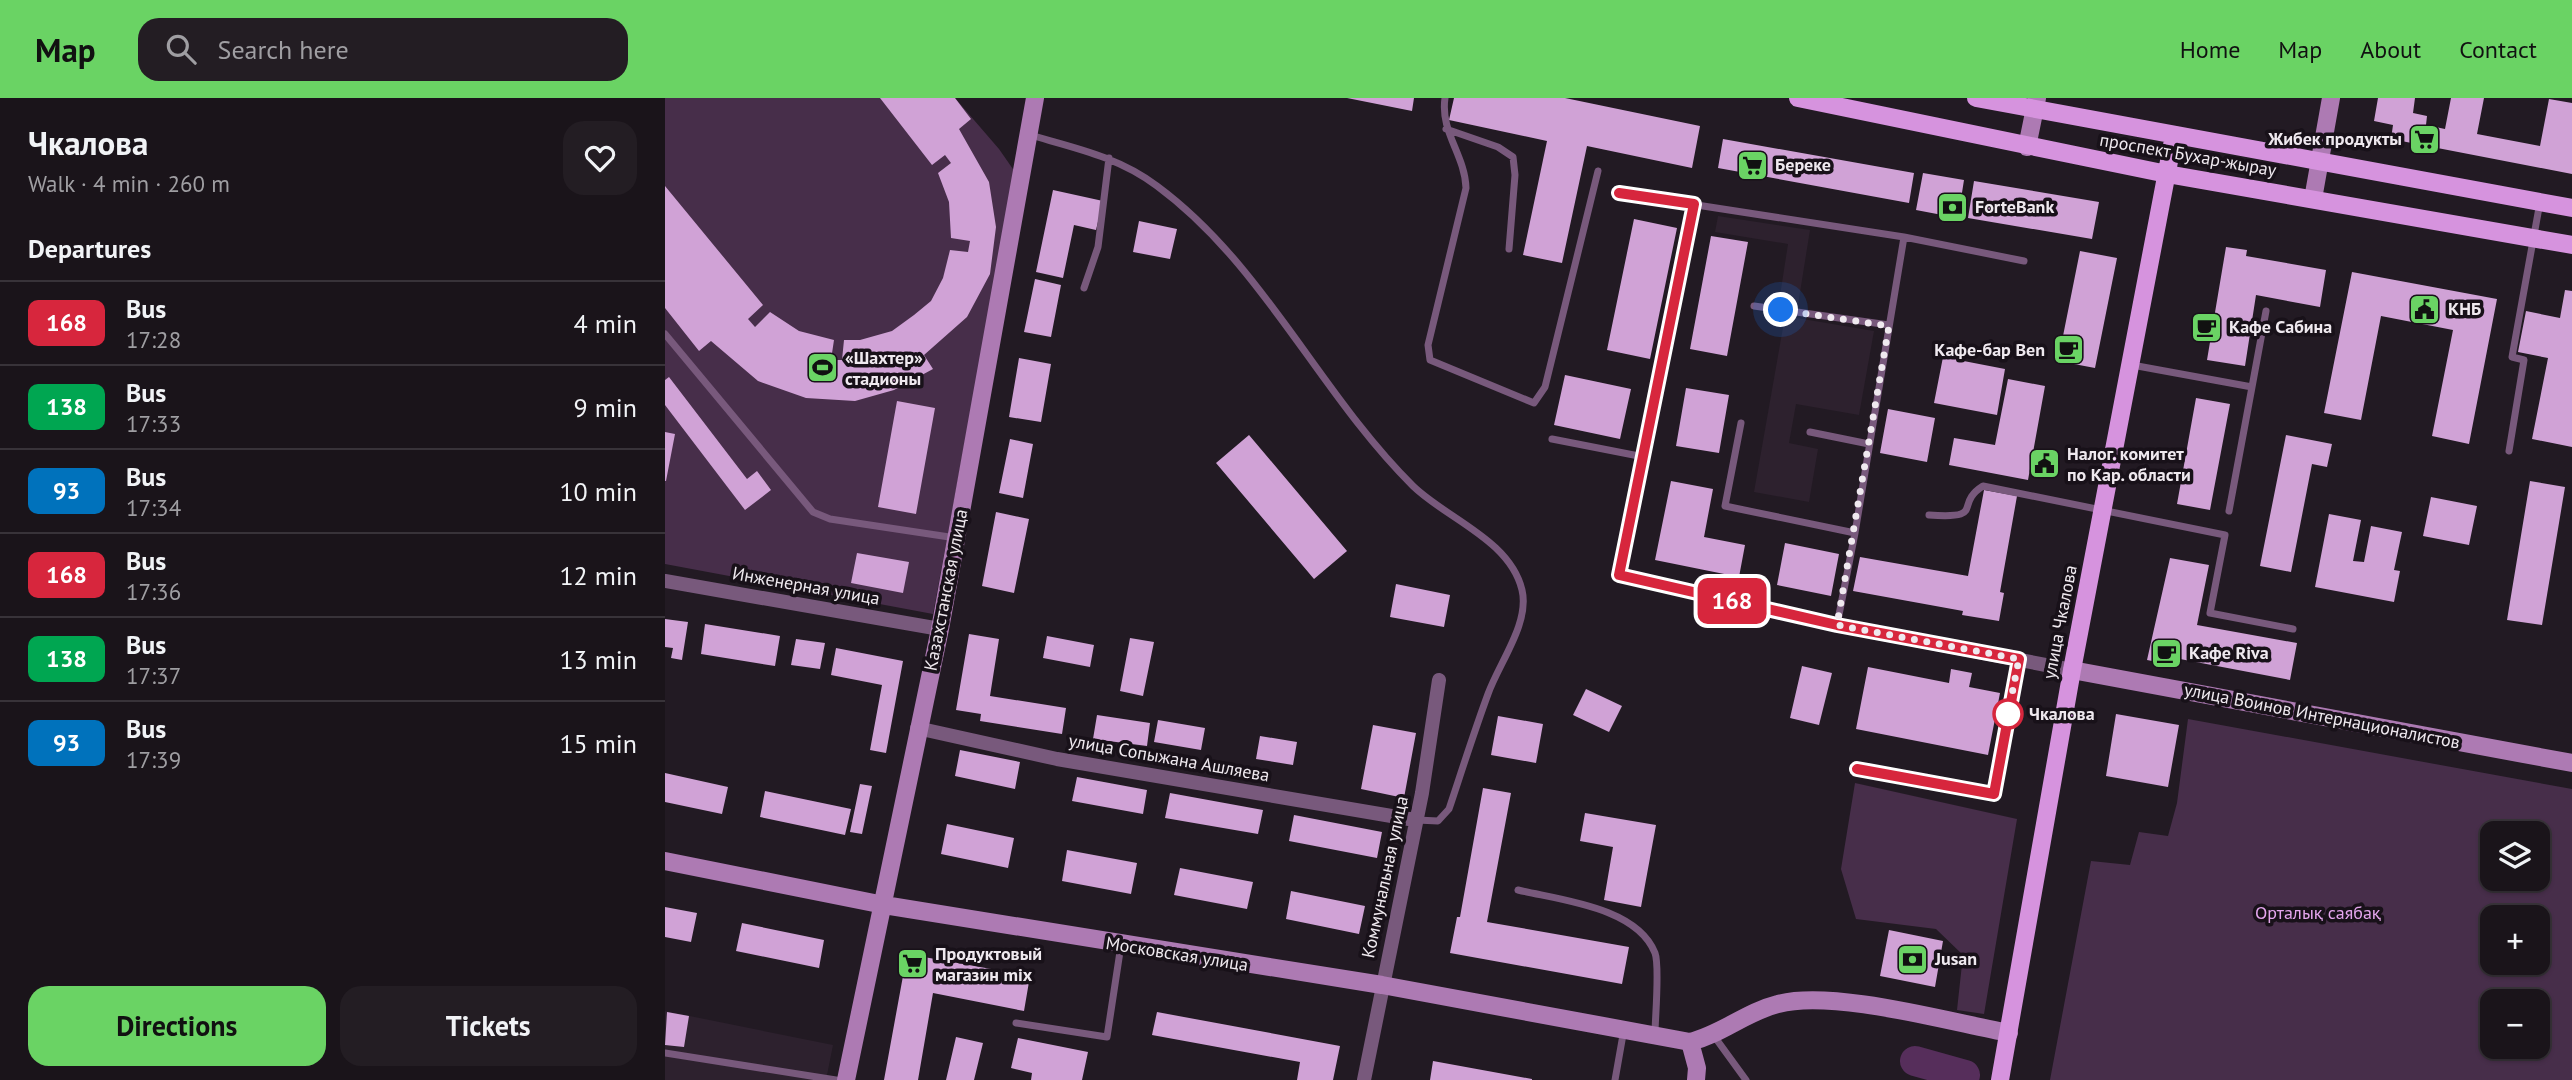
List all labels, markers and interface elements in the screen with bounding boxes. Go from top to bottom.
search box [138,18,628,81]
text: Map [35,28,96,71]
icon: search [162,30,200,68]
text: Search here [218,33,349,66]
text: Home [2180,34,2240,65]
text: Map [2278,34,2322,65]
text: About [2360,34,2421,65]
text: Contact [2459,34,2537,65]
text: Чкалова [28,121,148,164]
button: heart [563,121,637,195]
supermarket icon: Жибек продукты [2408,122,2442,156]
place label: Жибек продукты [2267,127,2402,150]
street label: проспект Бухар-жырау [2098,128,2279,181]
supermarket icon: Береке [1735,148,1769,182]
place label: Береке [1775,153,1831,176]
text: Walk · 4 min · 260 m [28,169,230,198]
bank icon: ForteBank [1935,190,1969,224]
place label: ForteBank [1975,195,2054,218]
text: Departures [28,232,151,265]
text: Bus [126,292,166,325]
your location [1763,292,1798,327]
public building icon: КНБ [2408,292,2442,326]
place label: КНБ [2448,297,2481,320]
text: 168 [46,307,87,338]
text: 4 min [574,307,637,340]
cafe icon: Кафе Сабина [2189,310,2223,344]
place label: Кафе Сабина [2229,315,2332,338]
text: 17:28 [126,325,181,354]
cafe icon: Кафе-бар Ben [2051,333,2085,367]
place label: Кафе-бар Ben [1934,338,2045,361]
place label: «Шахтер» стадионы [845,346,923,390]
sports icon: «Шахтер» стадионы [805,351,839,385]
text: Bus [126,376,166,409]
text: 138 [46,391,87,422]
text: 9 min [574,391,637,424]
text: 17:33 [126,409,181,438]
place label: Налог. комитет по Кар. области [2067,442,2191,486]
public building icon: Налог. комитет по Кар. области [2027,447,2061,481]
text: Bus [126,460,166,493]
text: 93 [53,475,80,506]
text: 10 min [559,475,637,508]
text: 17:34 [126,493,181,522]
street label: Казахстанская улица [919,507,972,673]
text: Bus [126,544,166,577]
text: 168 [46,559,87,590]
text: 12 min [559,559,637,592]
street label: Инженерная улица [731,561,882,610]
street label: улица Чкалова [2037,563,2082,681]
text: 17:36 [126,577,181,606]
line badge: 168 [1692,578,1772,624]
text: 168 [1712,585,1752,616]
text: Bus [126,628,166,661]
cafe icon: Кафе Riva [2149,636,2183,670]
place label: Кафе Riva [2189,641,2269,664]
text: 138 [46,643,87,674]
text: 13 min [559,643,637,676]
text: 17:37 [126,661,181,690]
street label: улица Воинов Интернационалистов [2182,677,2462,754]
marker: Чкалова [1993,699,2023,729]
place label: Чкалова [2029,702,2095,725]
text: Bus [126,712,166,745]
text: 93 [53,727,80,758]
text: 15 min [559,727,637,760]
street label: улица Сопыжана Ашляева [1067,729,1271,787]
text: 17:39 [126,745,181,774]
street label: Коммунальная улица [1356,794,1413,960]
map controls [2480,821,2550,1059]
button: layers [2480,821,2550,891]
park label: Орталық саябақ [2255,901,2381,924]
button: + [2480,905,2550,975]
street label: Московская улица [1104,931,1250,976]
place label: Продуктовый магазин mix [935,942,1042,986]
bank icon: Jusan [1895,942,1929,976]
supermarket icon: Продуктовый магазин mix [895,947,929,981]
place label: Jusan [1934,947,1977,970]
button: Directions [28,986,326,1066]
button: Tickets [340,986,637,1066]
button: − [2480,989,2550,1059]

